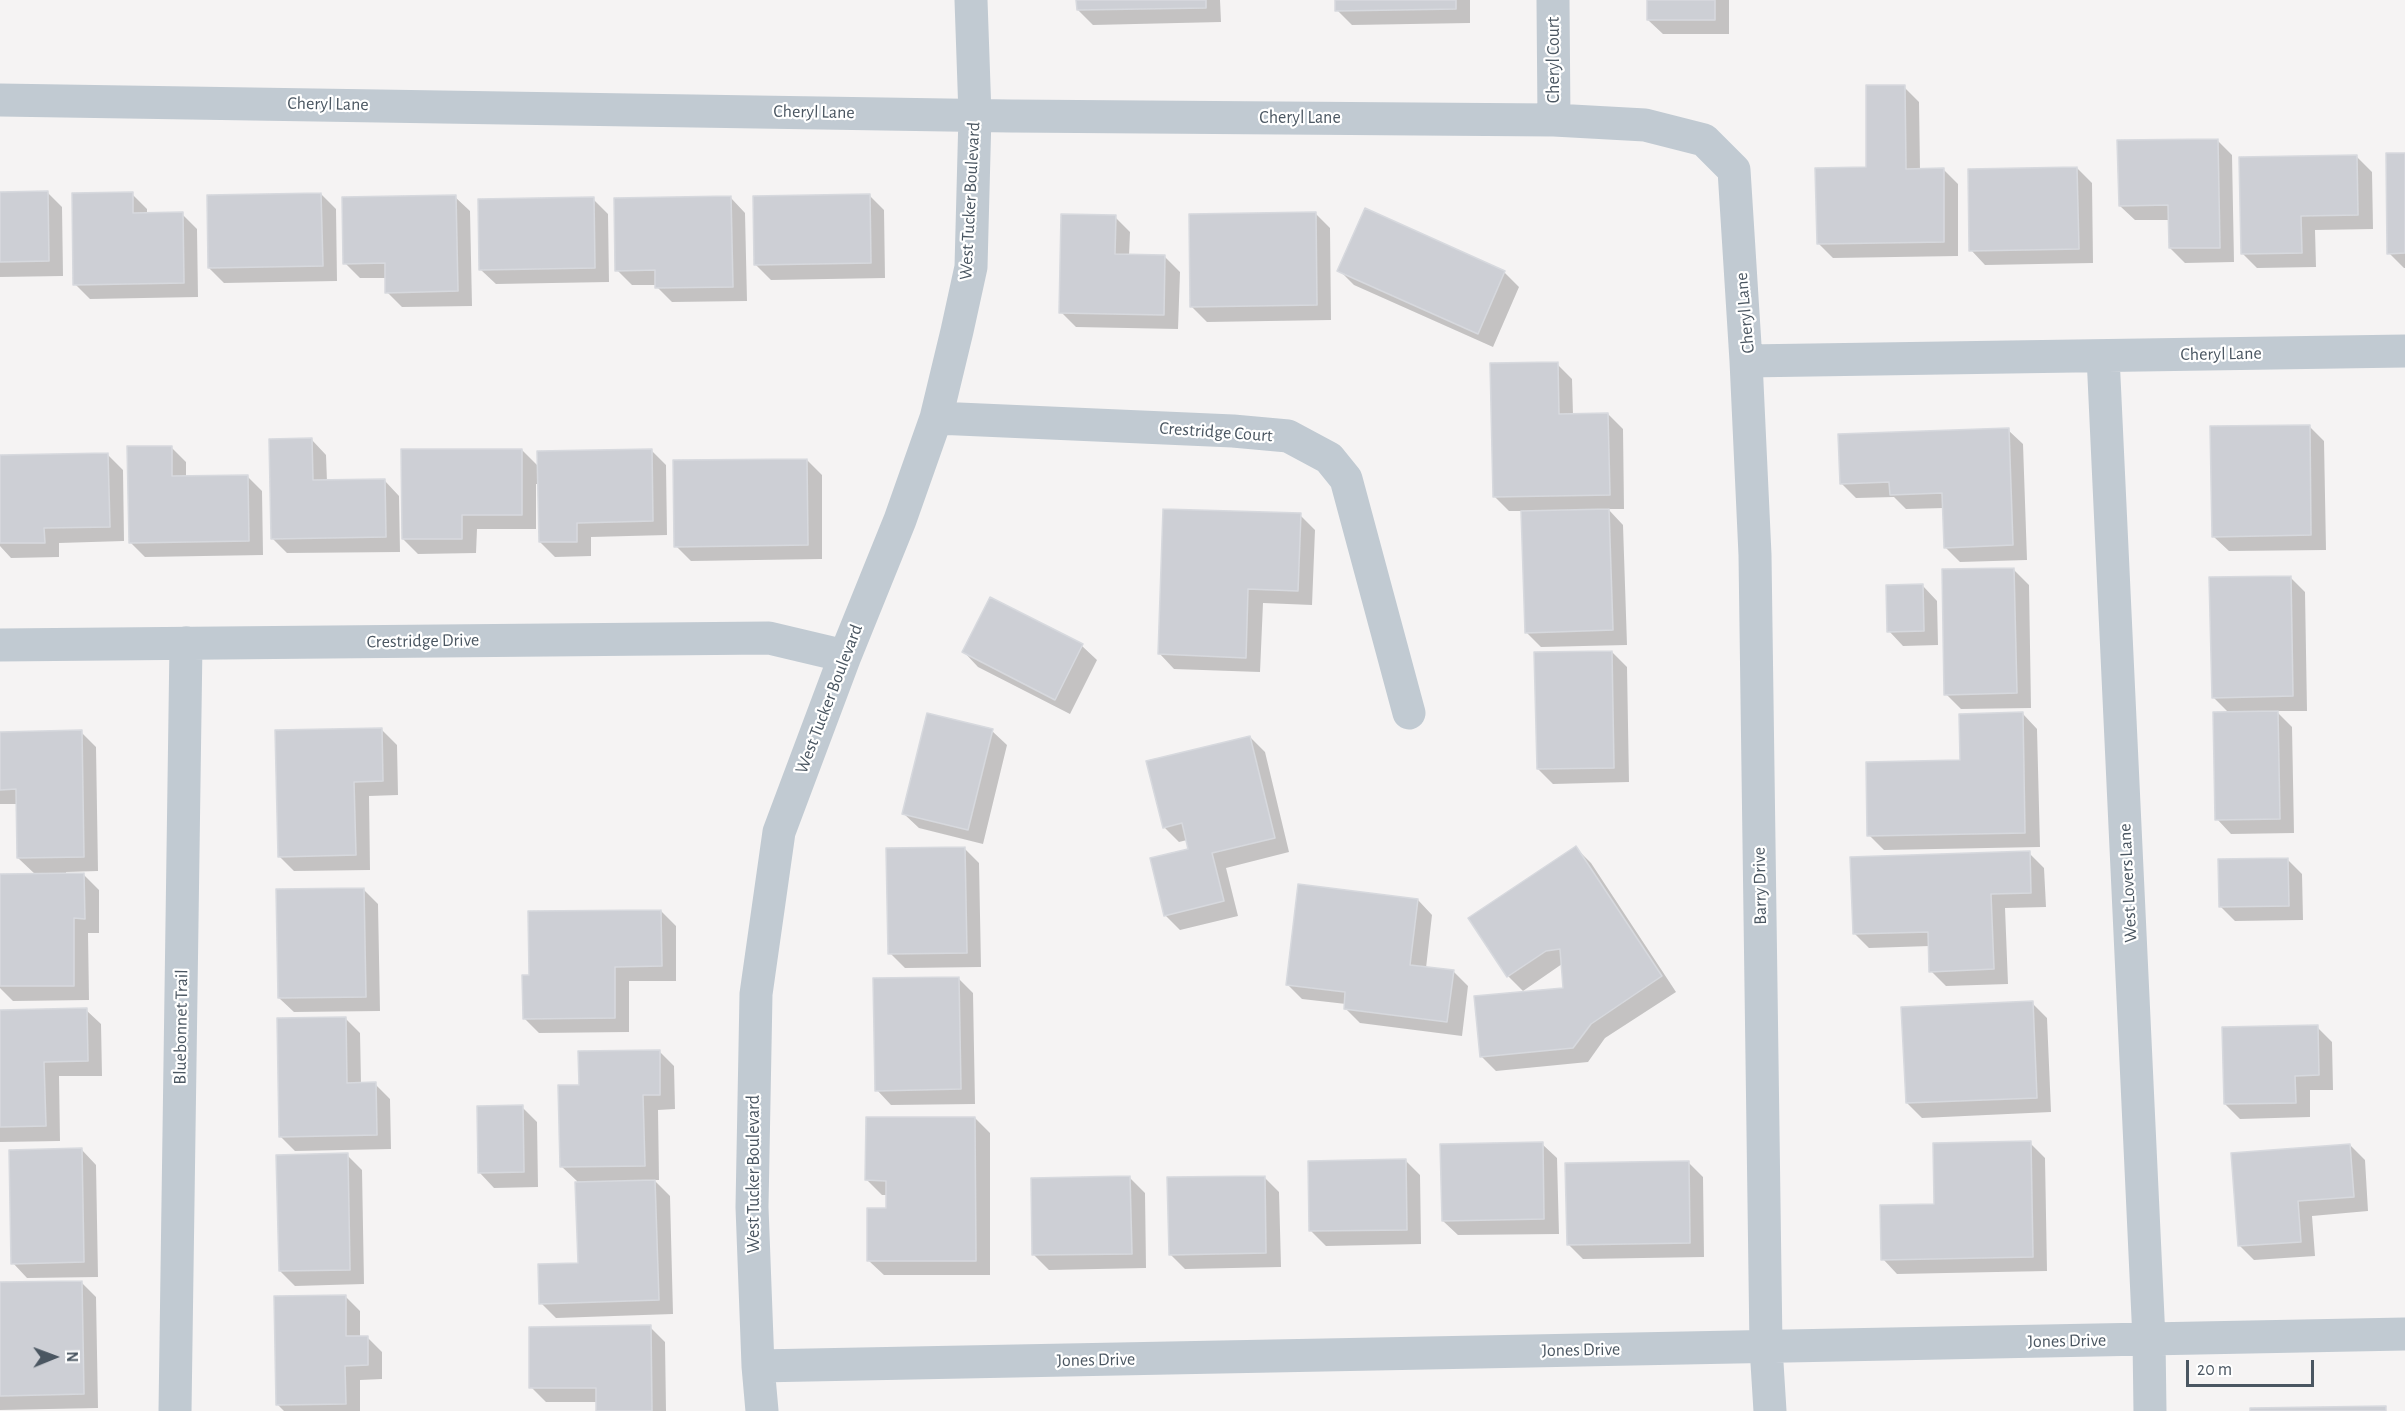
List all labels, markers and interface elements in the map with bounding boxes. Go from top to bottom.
street label: Cheryl Court [1543,17,1565,103]
street label: Cheryl Lane [287,92,369,116]
street label: Cheryl Lane [773,100,855,124]
street label: Cheryl Lane [1259,107,1341,129]
street label: West Tucker Boulevard [955,121,985,281]
street label: Cheryl Lane [1731,272,1759,354]
street label: Cheryl Lane [2180,342,2262,366]
street label: Crestridge Court [1159,417,1273,447]
street label: West Tucker Boulevard [791,621,867,777]
street label: Crestridge Drive [367,629,479,653]
street label: West Lovers Lane [2114,823,2142,943]
street label: Barry Drive [1749,847,1771,925]
street label: Bluebonnet Trail [169,969,193,1085]
street label: West Tucker Boulevard [743,1095,765,1253]
north arrow [24,1327,84,1387]
street label: Jones Drive [2028,1330,2106,1352]
street label: Jones Drive [1542,1339,1620,1361]
scale bar [2189,1348,2316,1386]
street label: Jones Drive [1057,1349,1135,1371]
text: N [64,1351,80,1362]
text: 20 m [2197,1361,2232,1379]

